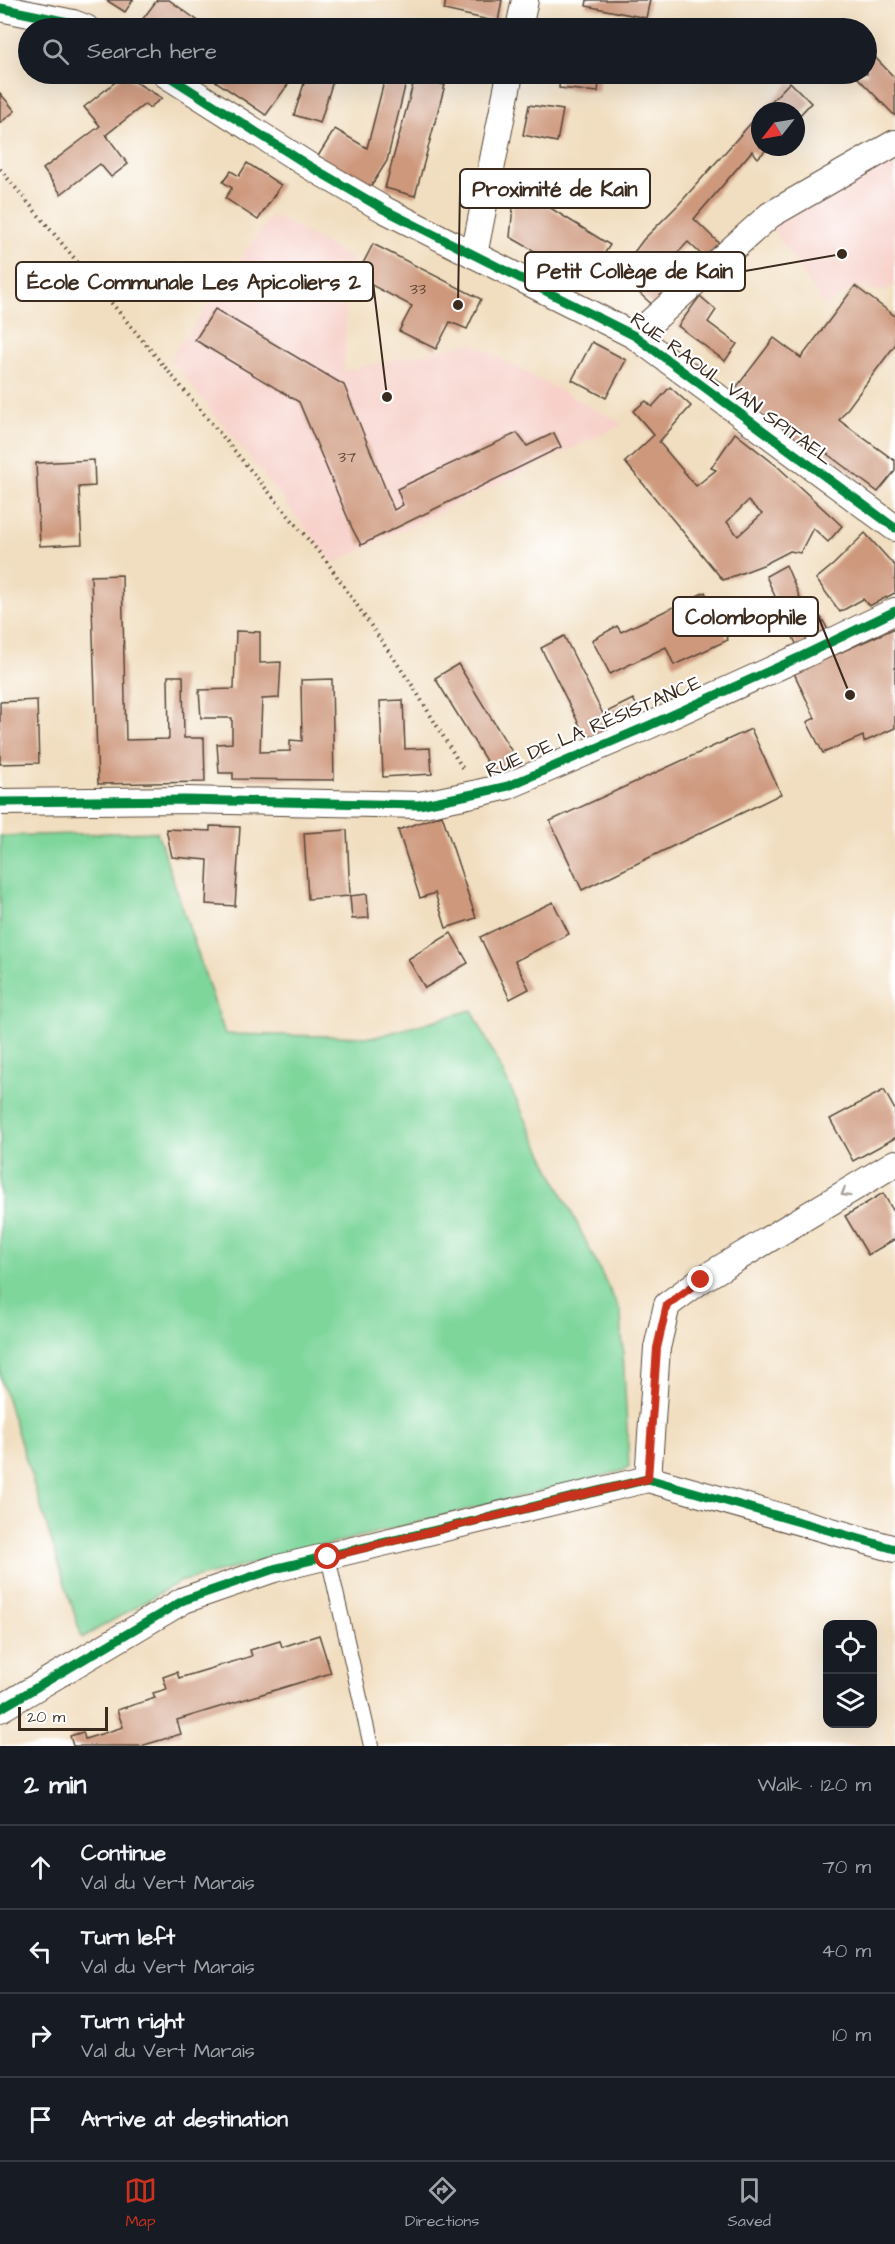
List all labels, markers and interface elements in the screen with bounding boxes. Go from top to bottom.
search box [18,18,877,84]
icon: search [39,35,72,68]
text: Search here [87,36,217,67]
north arrow [751,102,805,156]
callout: Proximité de Kain [460,169,650,208]
text: Proximité de Kain [472,175,638,204]
callout: Petit Collège de Kain [525,252,745,291]
text: Petit Collège de Kain [537,257,734,288]
callout: École Communale Les Apicoliers 2 [16,262,373,301]
text: École Communale Les Apicoliers 2 [27,268,362,298]
house number: 33 [410,278,426,300]
street label: RUE RAOUL VAN SPITAEL [624,306,839,472]
house number: 37 [338,446,356,468]
callout: Colombophile [673,597,818,636]
text: Colombophile [685,603,807,633]
street label: RUE DE LA RÉSISTANCE [481,669,706,785]
one-way arrow [841,1186,851,1197]
route end [687,1266,713,1292]
route start [314,1543,340,1569]
map controls [823,1620,877,1728]
button: locate [823,1620,877,1674]
button: layers [823,1674,877,1728]
scale bar [18,1704,108,1732]
text: 20 m [27,1706,65,1728]
text: 2 min [24,1767,86,1803]
text: Walk · 120 m [758,1771,871,1799]
text: Continue [81,1838,166,1869]
icon: ahead [24,1851,57,1884]
text: 70 m [823,1853,871,1881]
text: Val du Vert Marais [81,1869,255,1897]
text: Turn left [81,1922,175,1953]
icon: left [24,1935,57,1968]
text: 40 m [821,1937,871,1965]
text: Val du Vert Marais [81,1953,255,1981]
text: Turn right [81,2006,184,2037]
icon: right [24,2019,57,2052]
text: 10 m [832,2021,871,2049]
text: Val du Vert Marais [81,2037,255,2065]
icon: arrive [24,2103,57,2136]
text: Arrive at destination [81,2104,288,2135]
tab: Map [124,2174,157,2232]
tab: Directions [405,2174,479,2232]
tab: Saved [727,2174,771,2232]

